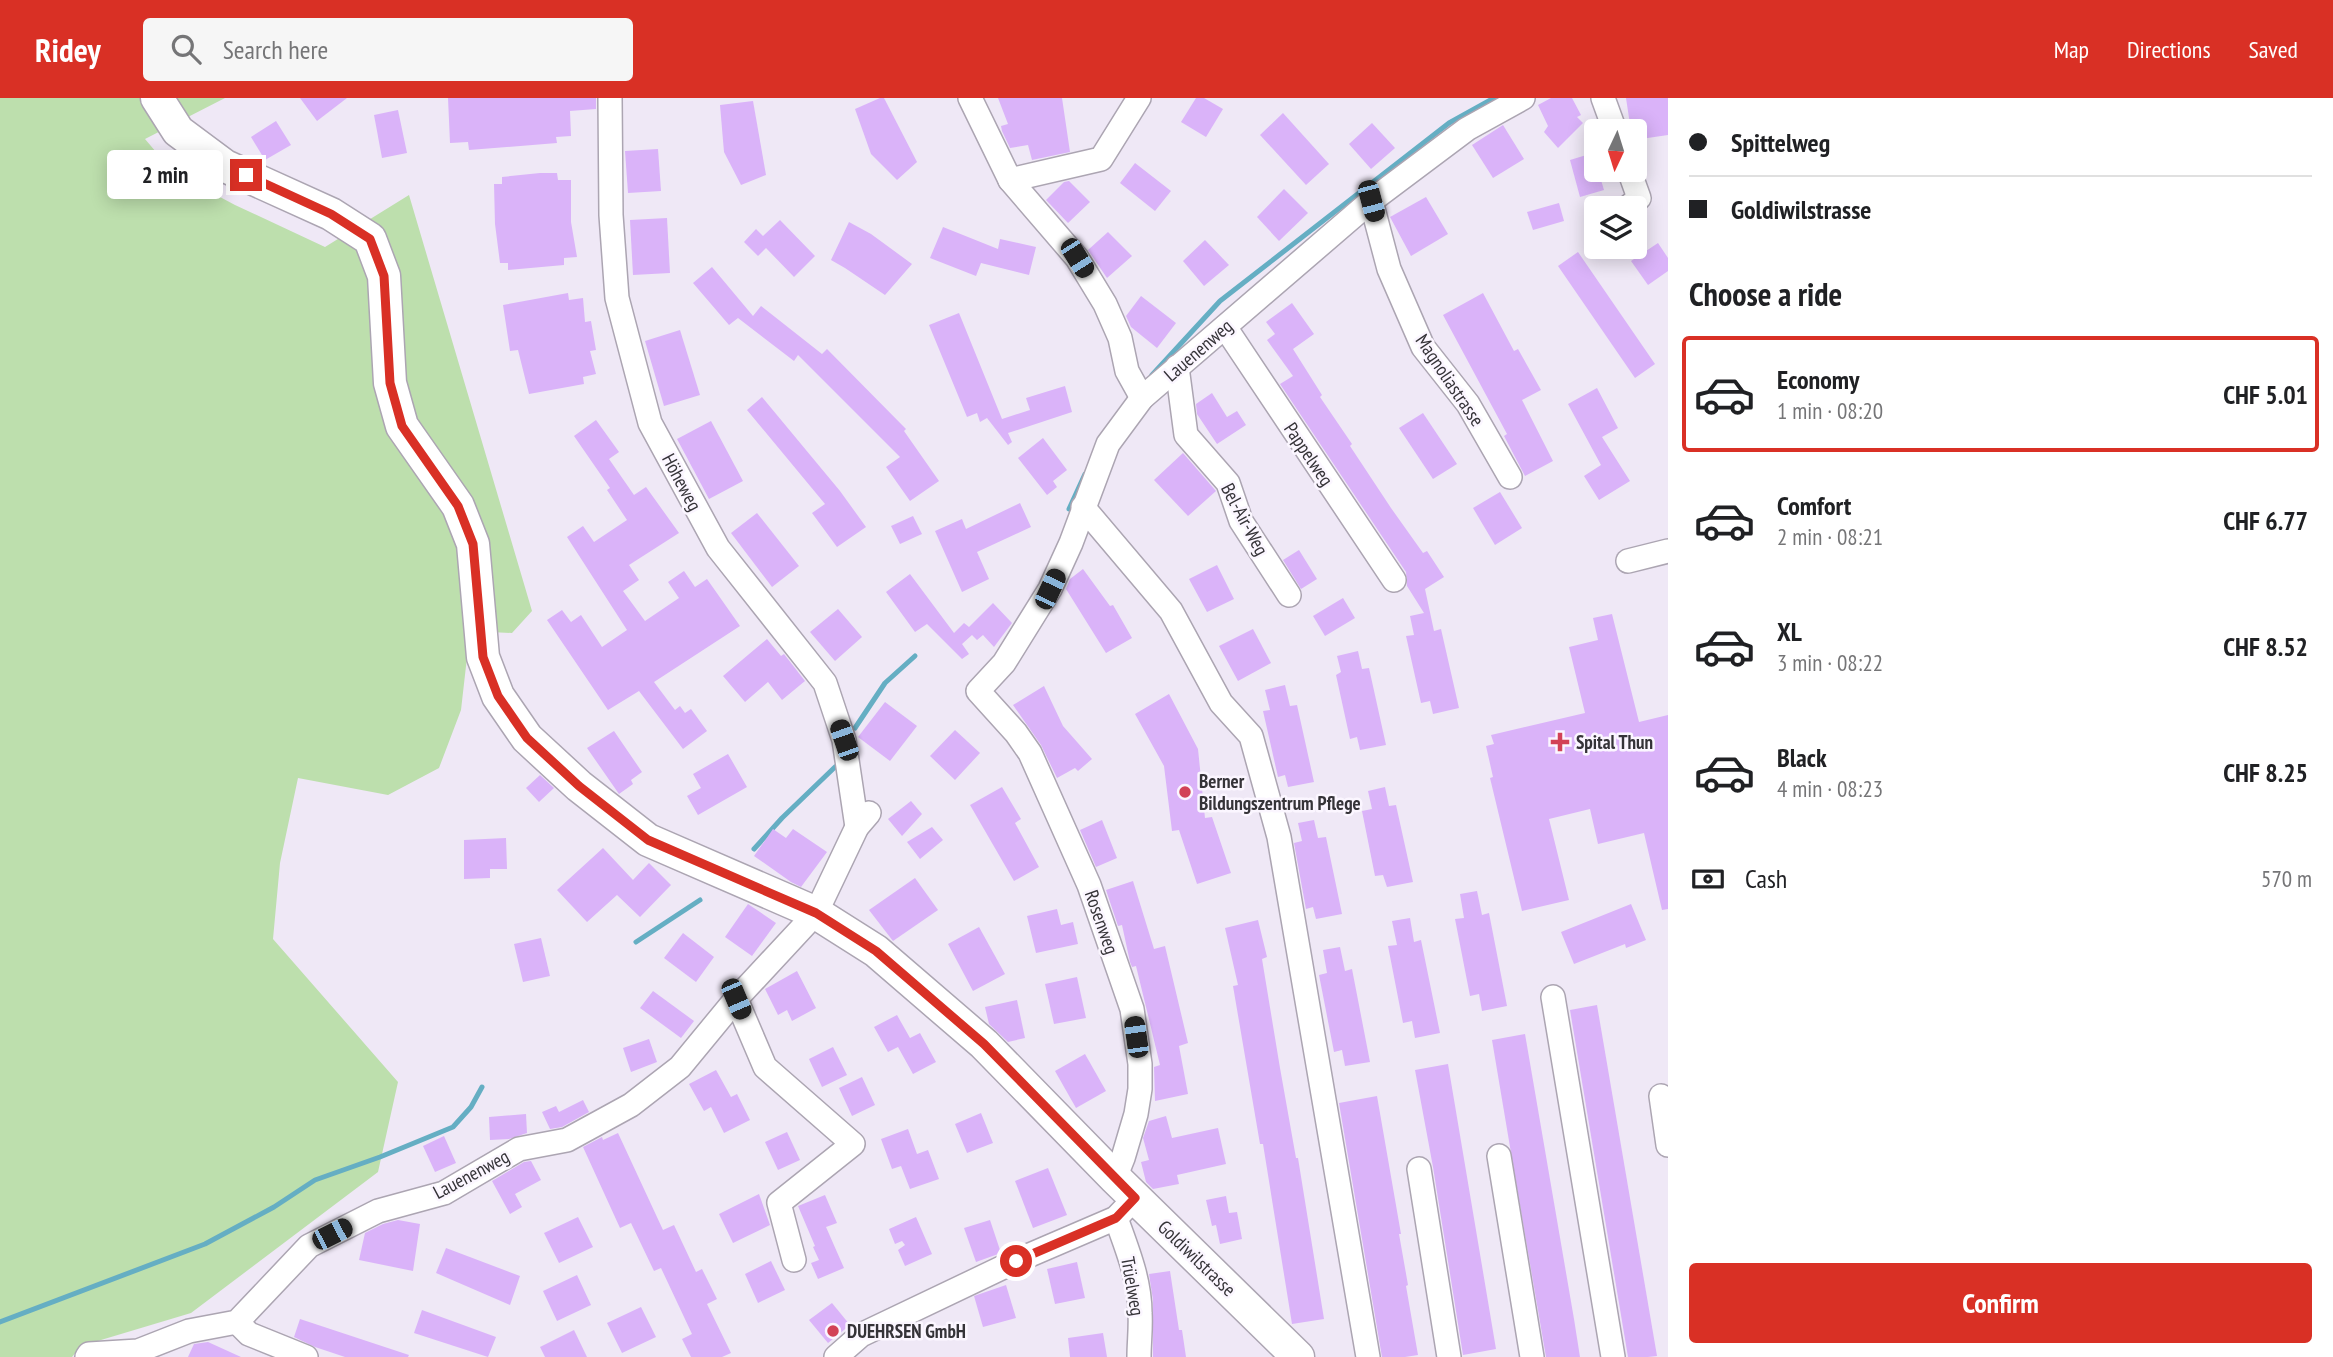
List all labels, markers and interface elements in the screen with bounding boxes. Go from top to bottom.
search box [143,18,633,81]
text: Ridey [35,28,101,71]
icon: search [167,30,205,68]
text: Search here [223,33,328,66]
text: Map [2054,34,2089,65]
text: Directions [2127,34,2211,65]
text: Saved [2249,34,2298,65]
north arrow [1584,119,1647,182]
map controls [1584,119,1647,259]
text: Spittelweg [1731,126,1830,159]
callout: 2 min [106,150,222,200]
route end [230,159,262,191]
text: 2 min [142,160,188,189]
car [1356,178,1387,224]
text: Goldiwilstrasse [1731,193,1871,226]
button: layers [1584,196,1647,259]
car [1057,235,1098,281]
text: Choose a ride [1689,273,1842,315]
street label: Lauenenweg [1159,314,1237,386]
street label: Magnoliastrasse [1410,329,1490,431]
icon: car [1693,363,1756,426]
text: Economy [1777,363,1859,396]
text: CHF 5.01 [2223,378,2308,411]
text: 1 min · 08:20 [1777,396,1883,425]
street label: Pappelweg [1279,418,1339,490]
street label: Höheweg [657,449,707,515]
street label: Bel-Air-Weg [1216,479,1274,559]
icon: car [1693,489,1756,552]
text: Comfort [1777,489,1851,522]
text: CHF 6.77 [2223,504,2308,537]
text: 2 min · 08:21 [1777,522,1883,551]
car [1032,566,1069,612]
icon: car [1693,615,1756,678]
text: XL [1777,615,1802,648]
text: CHF 8.52 [2223,630,2308,663]
text: 3 min · 08:22 [1777,648,1883,677]
car [828,717,861,763]
place label: Spital Thun [1576,730,1653,754]
marker: Spital Thun [1550,732,1570,752]
icon: car [1693,741,1756,804]
text: Black [1777,741,1827,774]
text: CHF 8.25 [2223,756,2308,789]
place label: Berner Bildungszentrum Pflege [1199,769,1361,815]
text: 4 min · 08:23 [1777,774,1883,803]
marker: Berner Bildungszentrum Pflege [1177,784,1193,800]
icon: cash [1689,860,1727,898]
text: Cash [1745,862,1787,895]
text: 570 m [2261,864,2312,893]
street label: Rosenweg [1080,887,1124,957]
car [719,976,754,1022]
car [1123,1015,1150,1059]
street label: Lauenenweg [429,1144,513,1204]
car [309,1215,356,1253]
street label: Goldiwilstrasse [1153,1215,1241,1301]
route start [1000,1245,1032,1277]
street label: Trüelweg [1116,1255,1150,1317]
button: Confirm [1689,1263,2312,1343]
place label: DUEHRSEN GmbH [847,1319,966,1343]
marker: DUEHRSEN GmbH [825,1323,841,1339]

